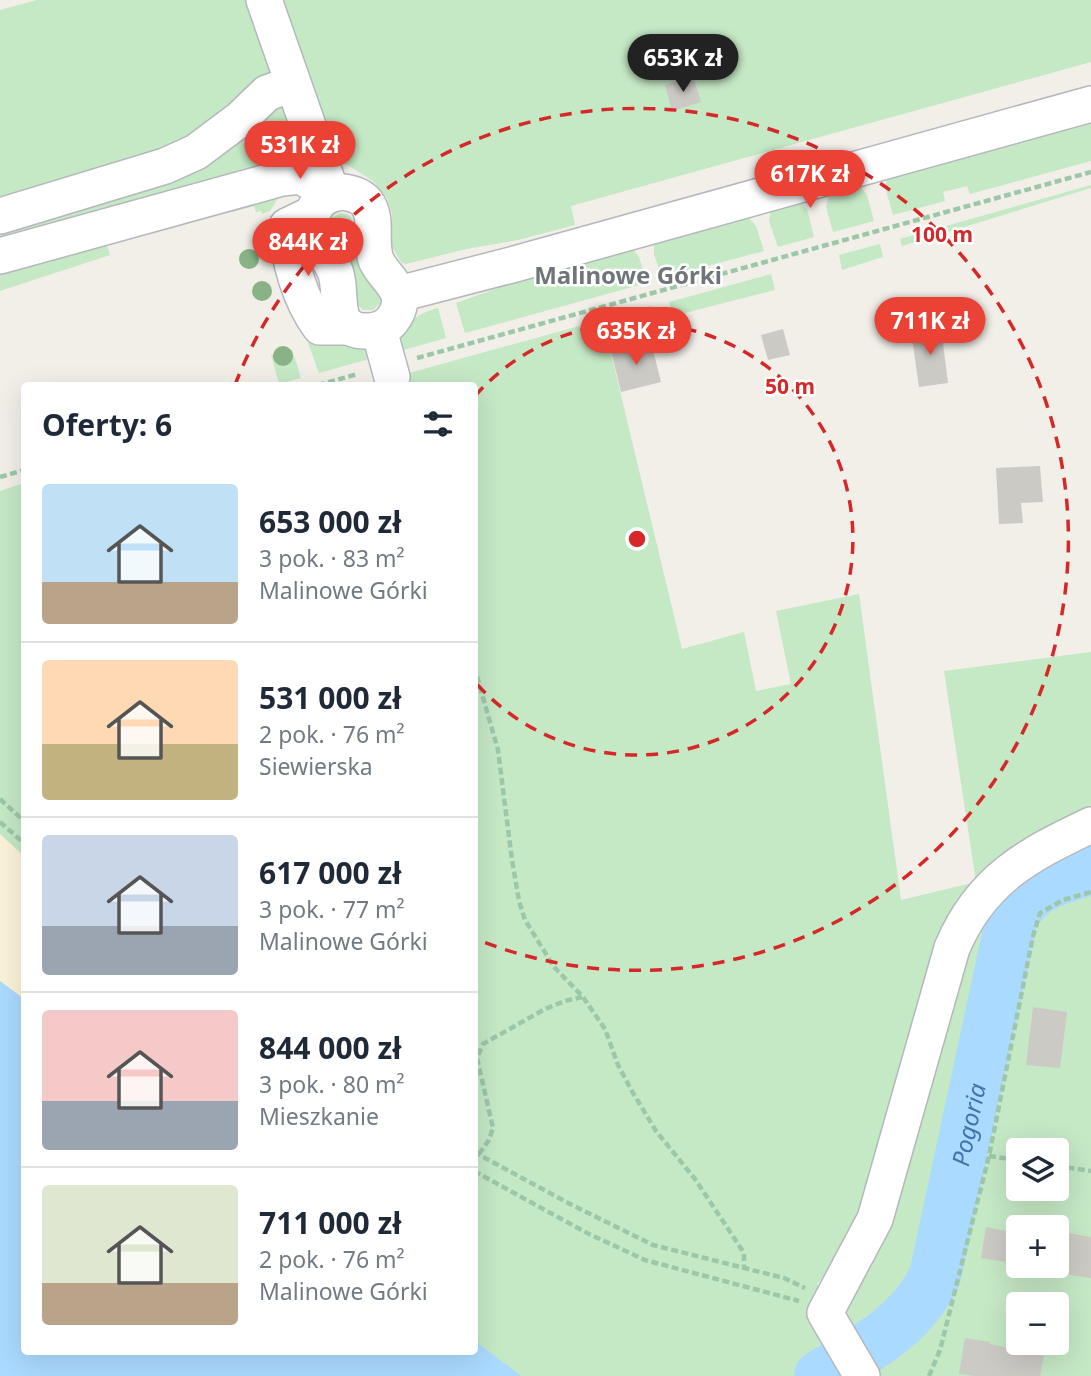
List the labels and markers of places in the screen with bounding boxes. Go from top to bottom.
pin: 653K zł [618,34,748,94]
pin: 531K zł [235,122,365,181]
pin: 617K zł [745,150,875,210]
pin: 844K zł [243,218,373,278]
pin: 711K zł [865,298,995,357]
pin: 635K zł [571,308,701,367]
centre of rings [625,527,649,551]

